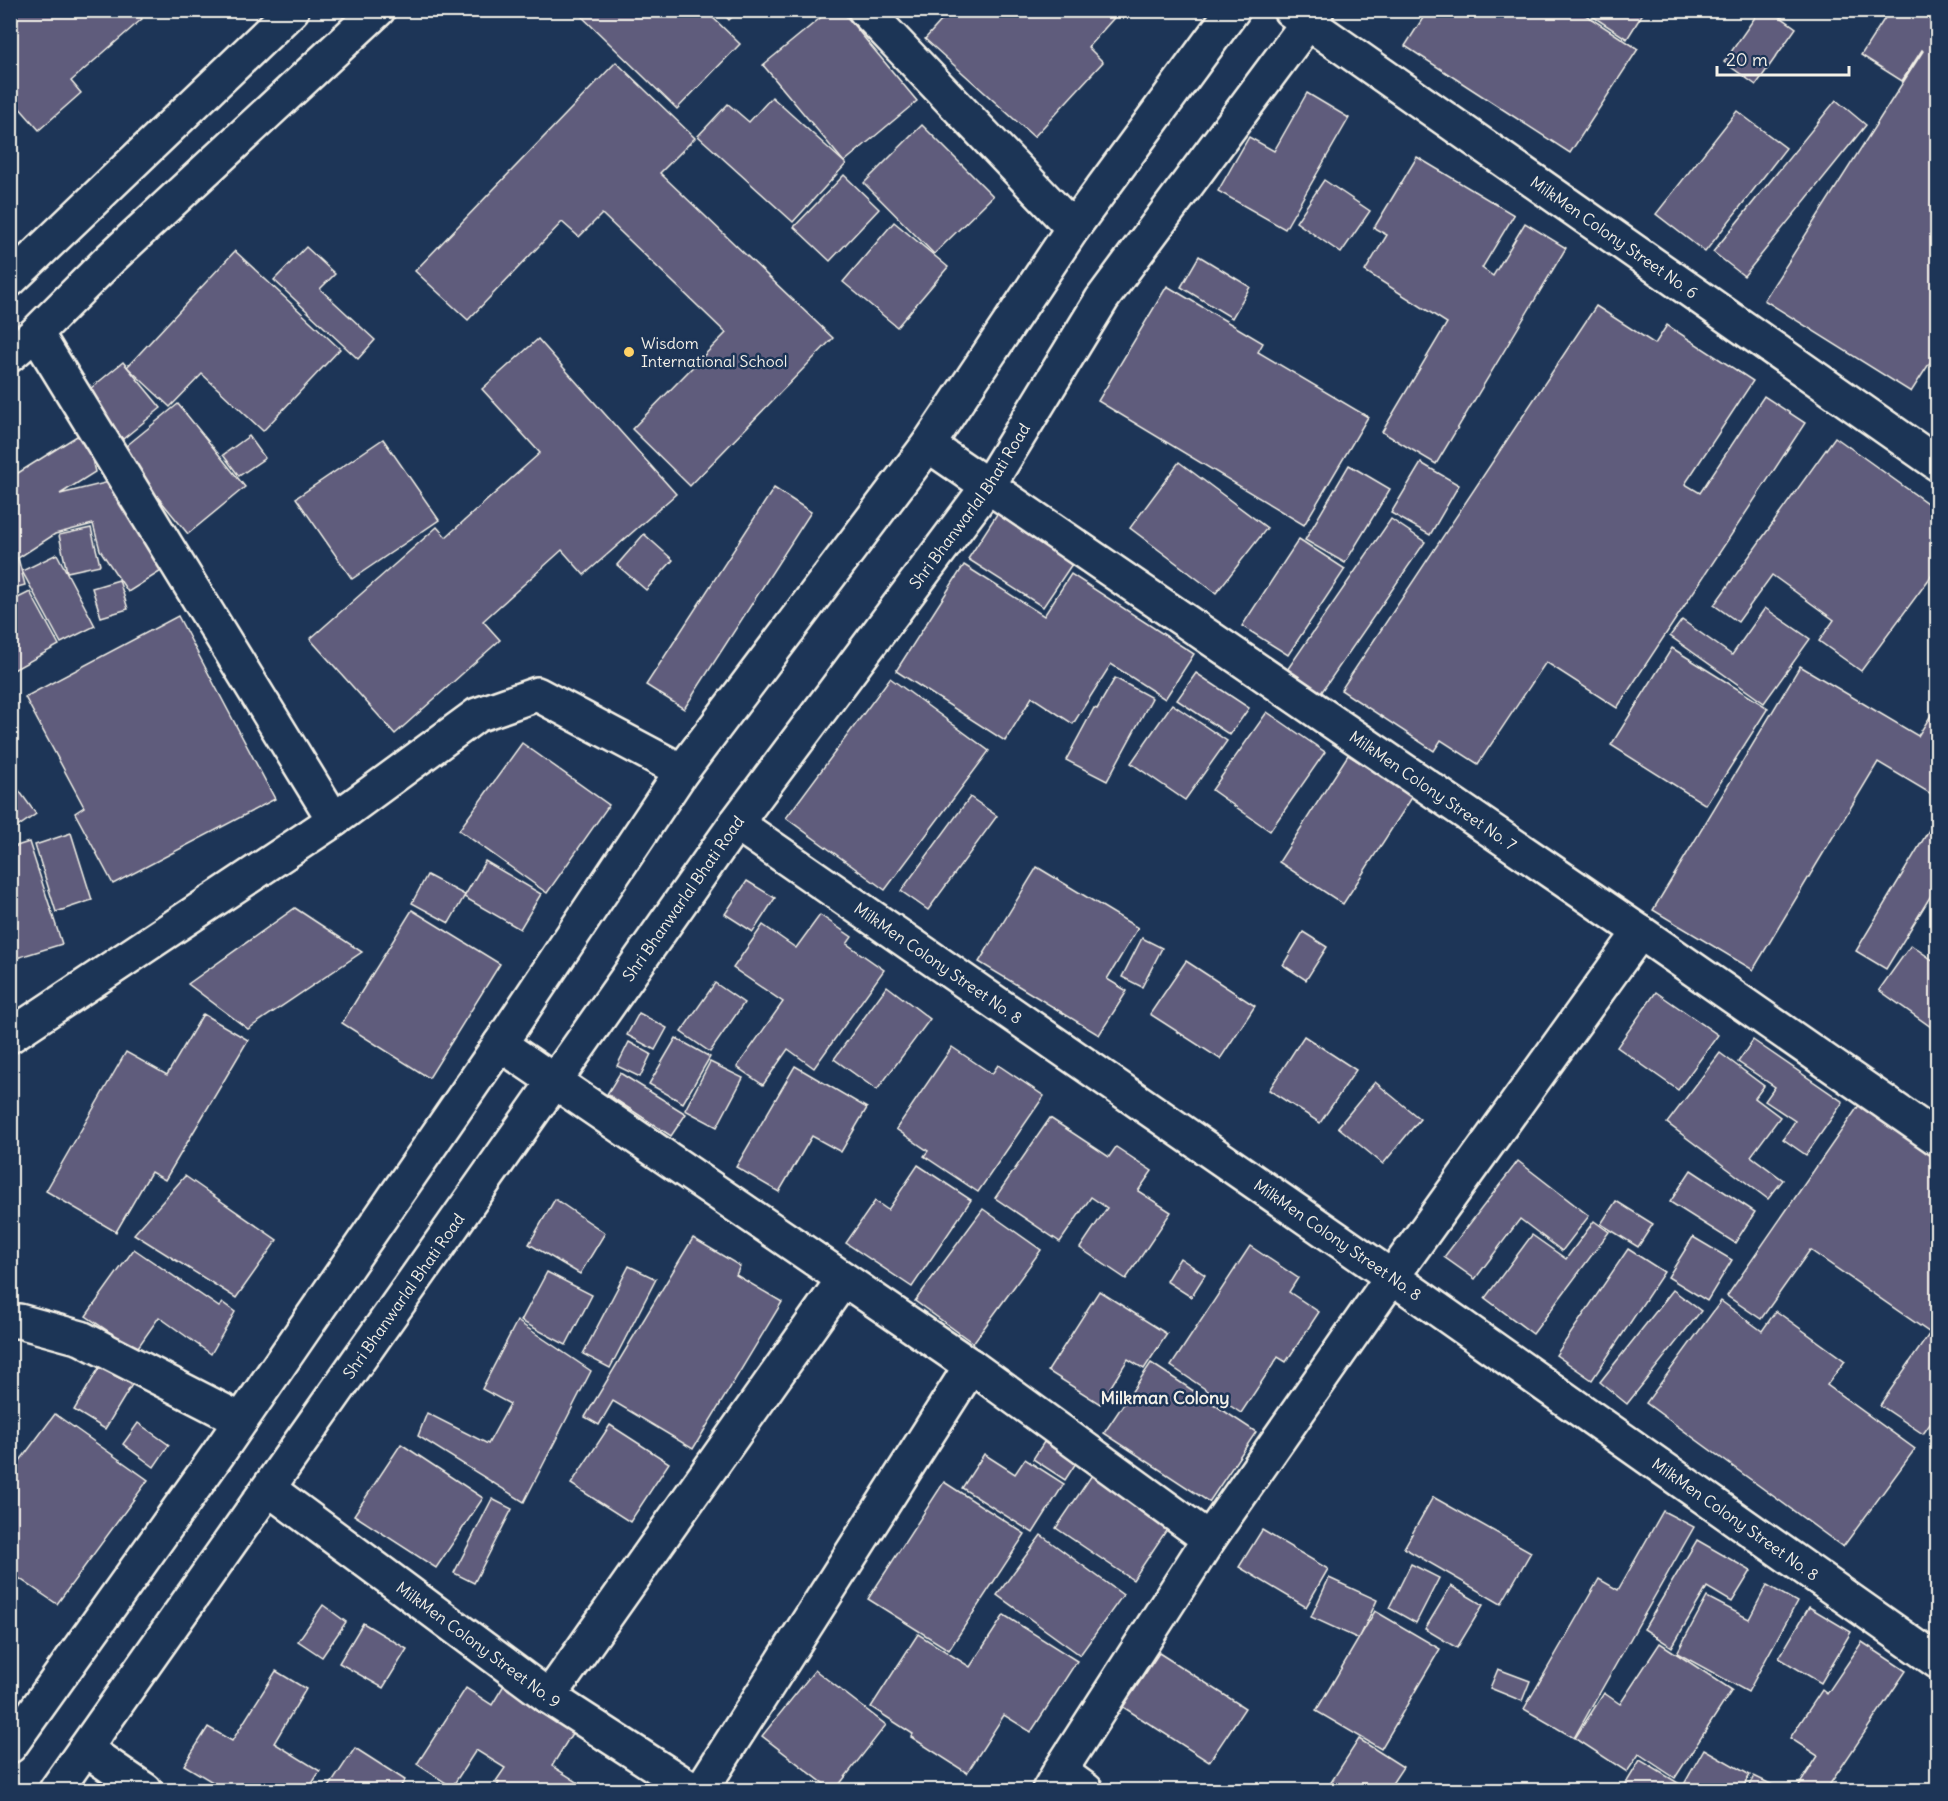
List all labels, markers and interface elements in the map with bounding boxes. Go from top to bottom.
scale bar [1717,39,1849,77]
text: 20 m [1726,48,1768,71]
street label: MilkMen Colony Street No. 6 [1527,172,1702,303]
place label: Wisdom International School [641,333,787,371]
marker: Wisdom International School [622,345,636,359]
street label: Shri Bhanwarlal Bhati Road [905,419,1034,593]
street label: MilkMen Colony Street No. 7 [1346,726,1521,855]
street label: Shri Bhanwarlal Bhati Road [618,812,748,985]
street label: MilkMen Colony Street No. 8 [851,898,1026,1028]
street label: MilkMen Colony Street No. 8 [1250,1175,1426,1305]
street label: Shri Bhanwarlal Bhati Road [338,1209,468,1383]
district label: Milkman Colony [1100,1386,1230,1409]
street label: MilkMen Colony Street No. 8 [1648,1453,1823,1585]
street label: MilkMen Colony Street No. 9 [392,1577,565,1712]

